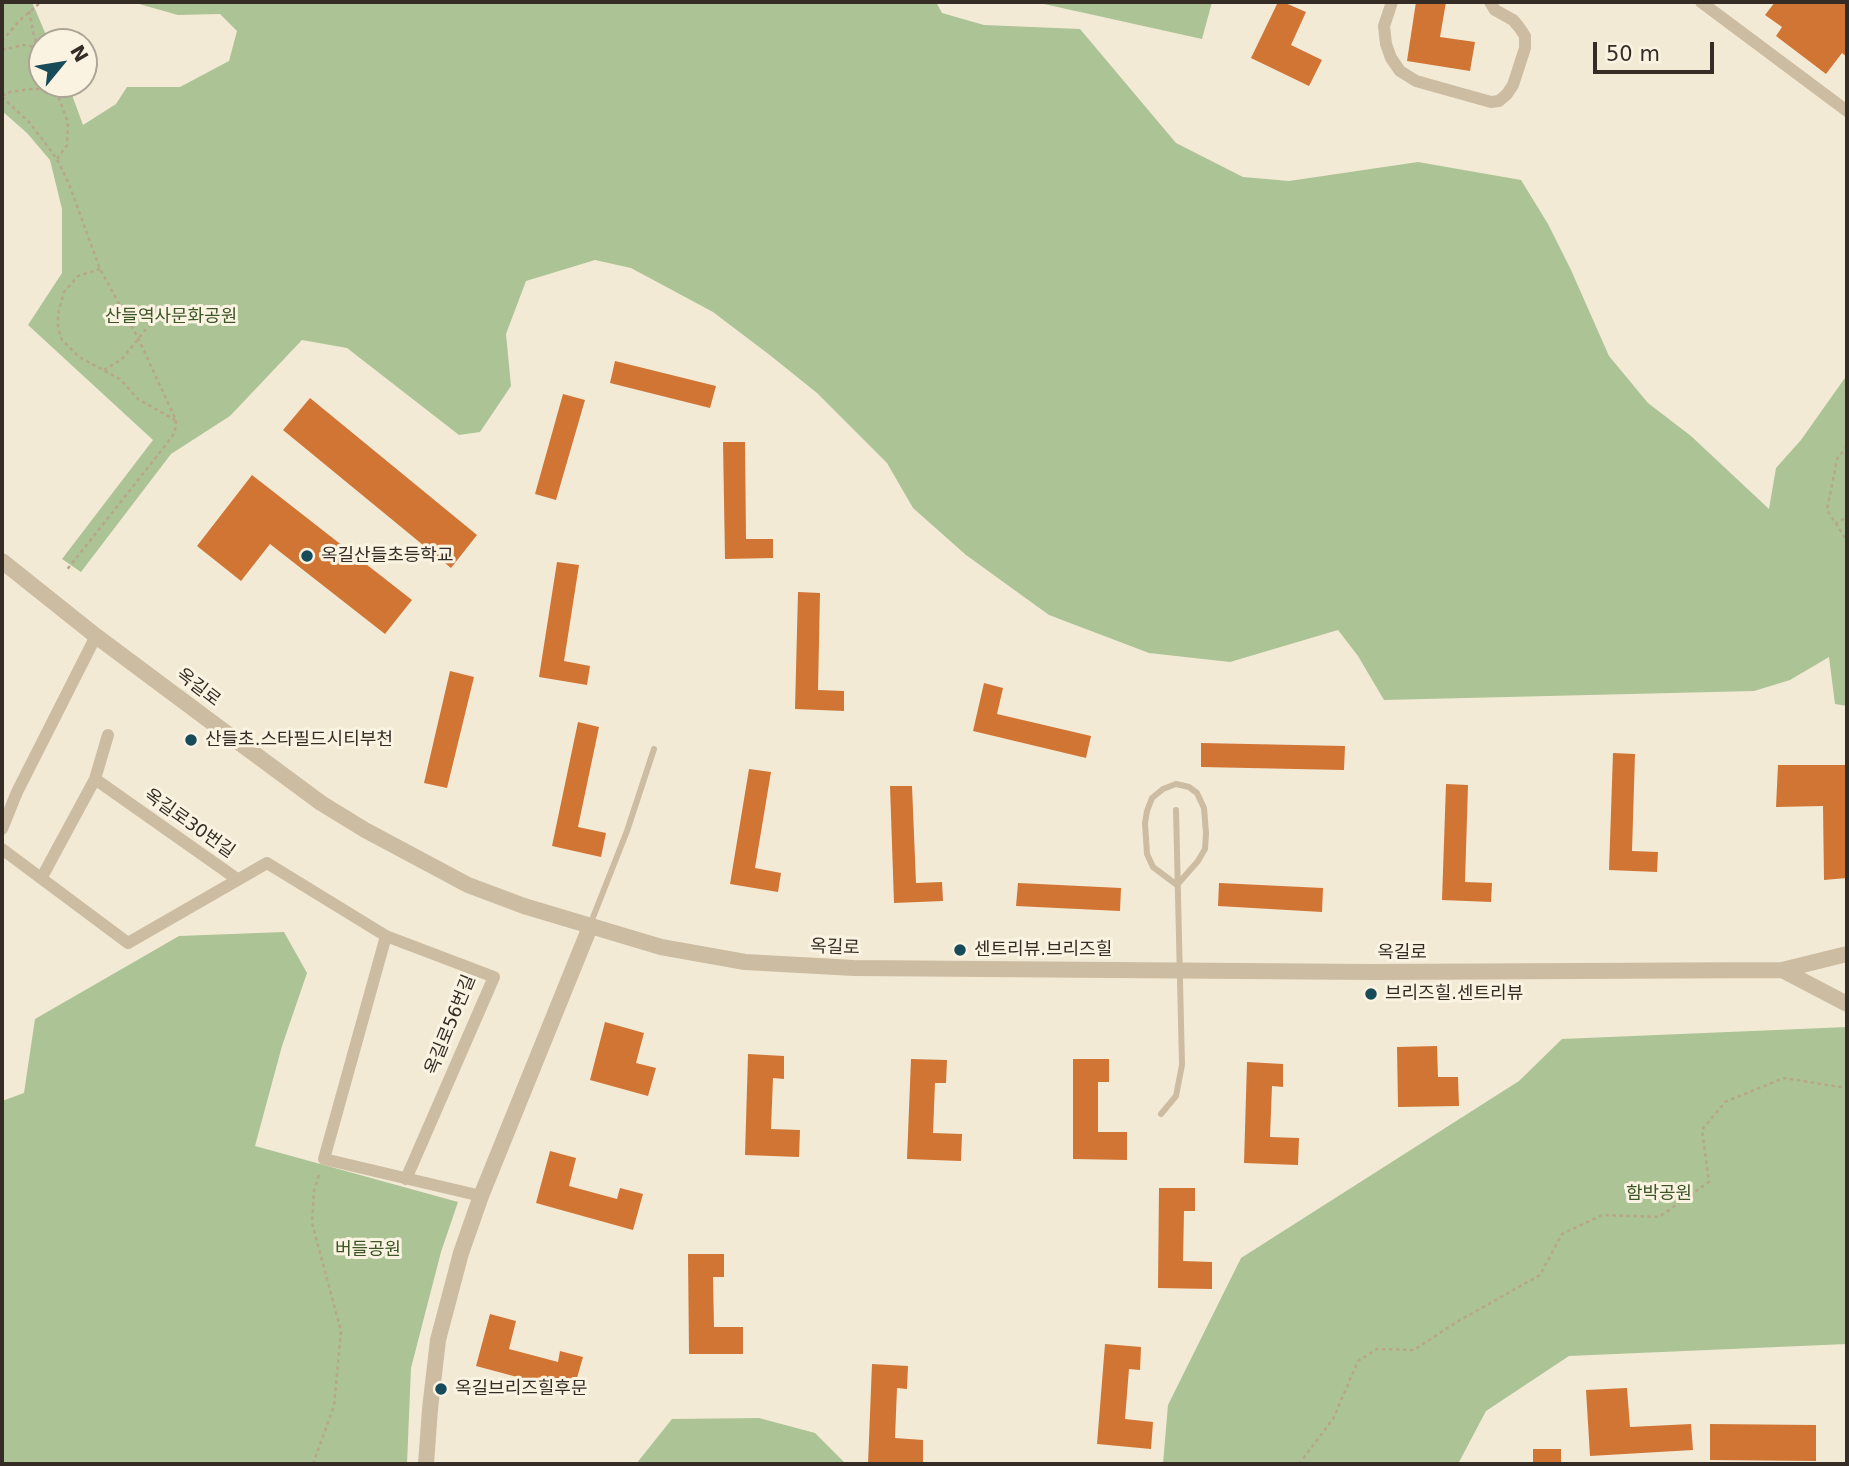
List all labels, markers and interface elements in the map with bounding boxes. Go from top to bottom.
north arrow [28,28,98,98]
scale bar [1597,28,1718,72]
text: N [66,41,93,66]
text: 50 m [1606,42,1660,66]
park label: 산들역사문화공원 [105,306,237,328]
place label: 옥길산들초등학교 [321,545,453,567]
marker: 옥길산들초등학교 [299,548,315,564]
street label: 옥길로 [172,664,224,712]
place label: 산들초.스타필드시티부천 [205,729,393,751]
marker: 산들초.스타필드시티부천 [183,732,199,748]
street label: 옥길로30번길 [140,785,238,863]
street label: 옥길로 [810,936,860,960]
place label: 센트리뷰.브리즈힐 [974,939,1112,961]
marker: 센트리뷰.브리즈힐 [952,942,968,958]
street label: 옥길로 [1377,942,1427,964]
street label: 옥길로56번길 [421,972,481,1078]
place label: 브리즈힐.센트리뷰 [1385,983,1523,1005]
marker: 브리즈힐.센트리뷰 [1363,986,1379,1002]
park label: 함박공원 [1626,1183,1692,1205]
park label: 버들공원 [335,1239,401,1261]
place label: 옥길브리즈힐후문 [455,1378,587,1400]
marker: 옥길브리즈힐후문 [433,1381,449,1397]

